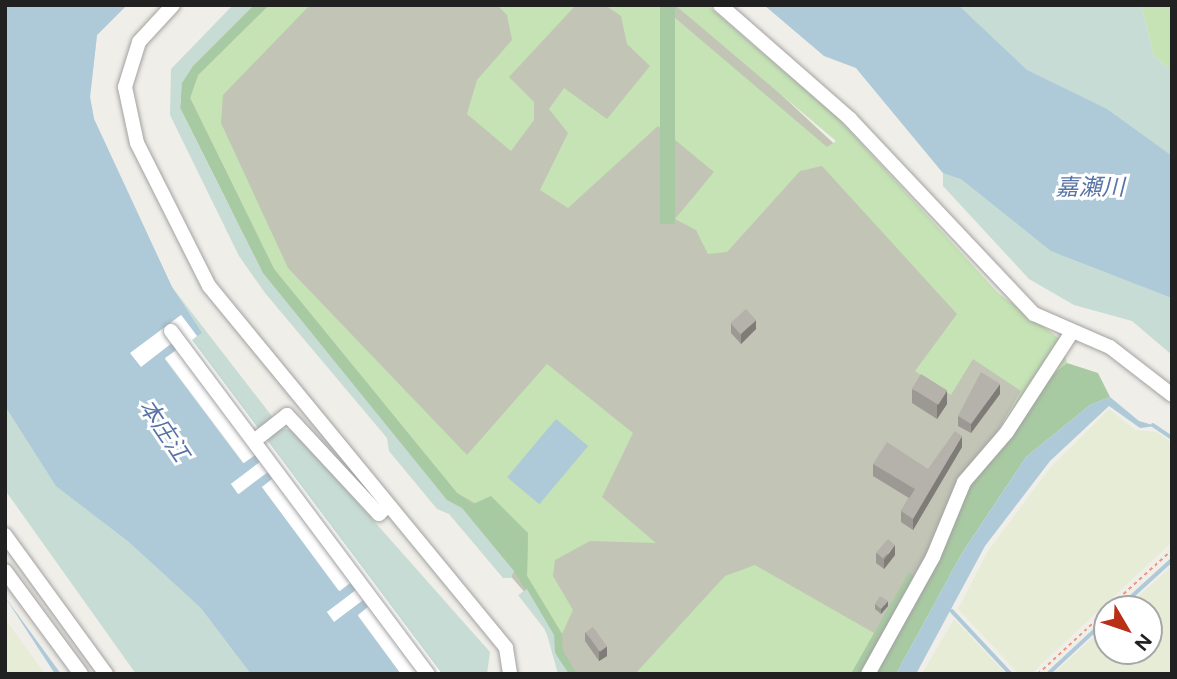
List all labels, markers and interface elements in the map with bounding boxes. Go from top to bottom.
water label: 嘉瀬川 [1056,173,1124,201]
water label: 本庄江 [133,394,195,466]
north arrow [1093,595,1163,665]
text: N [1130,629,1157,655]

